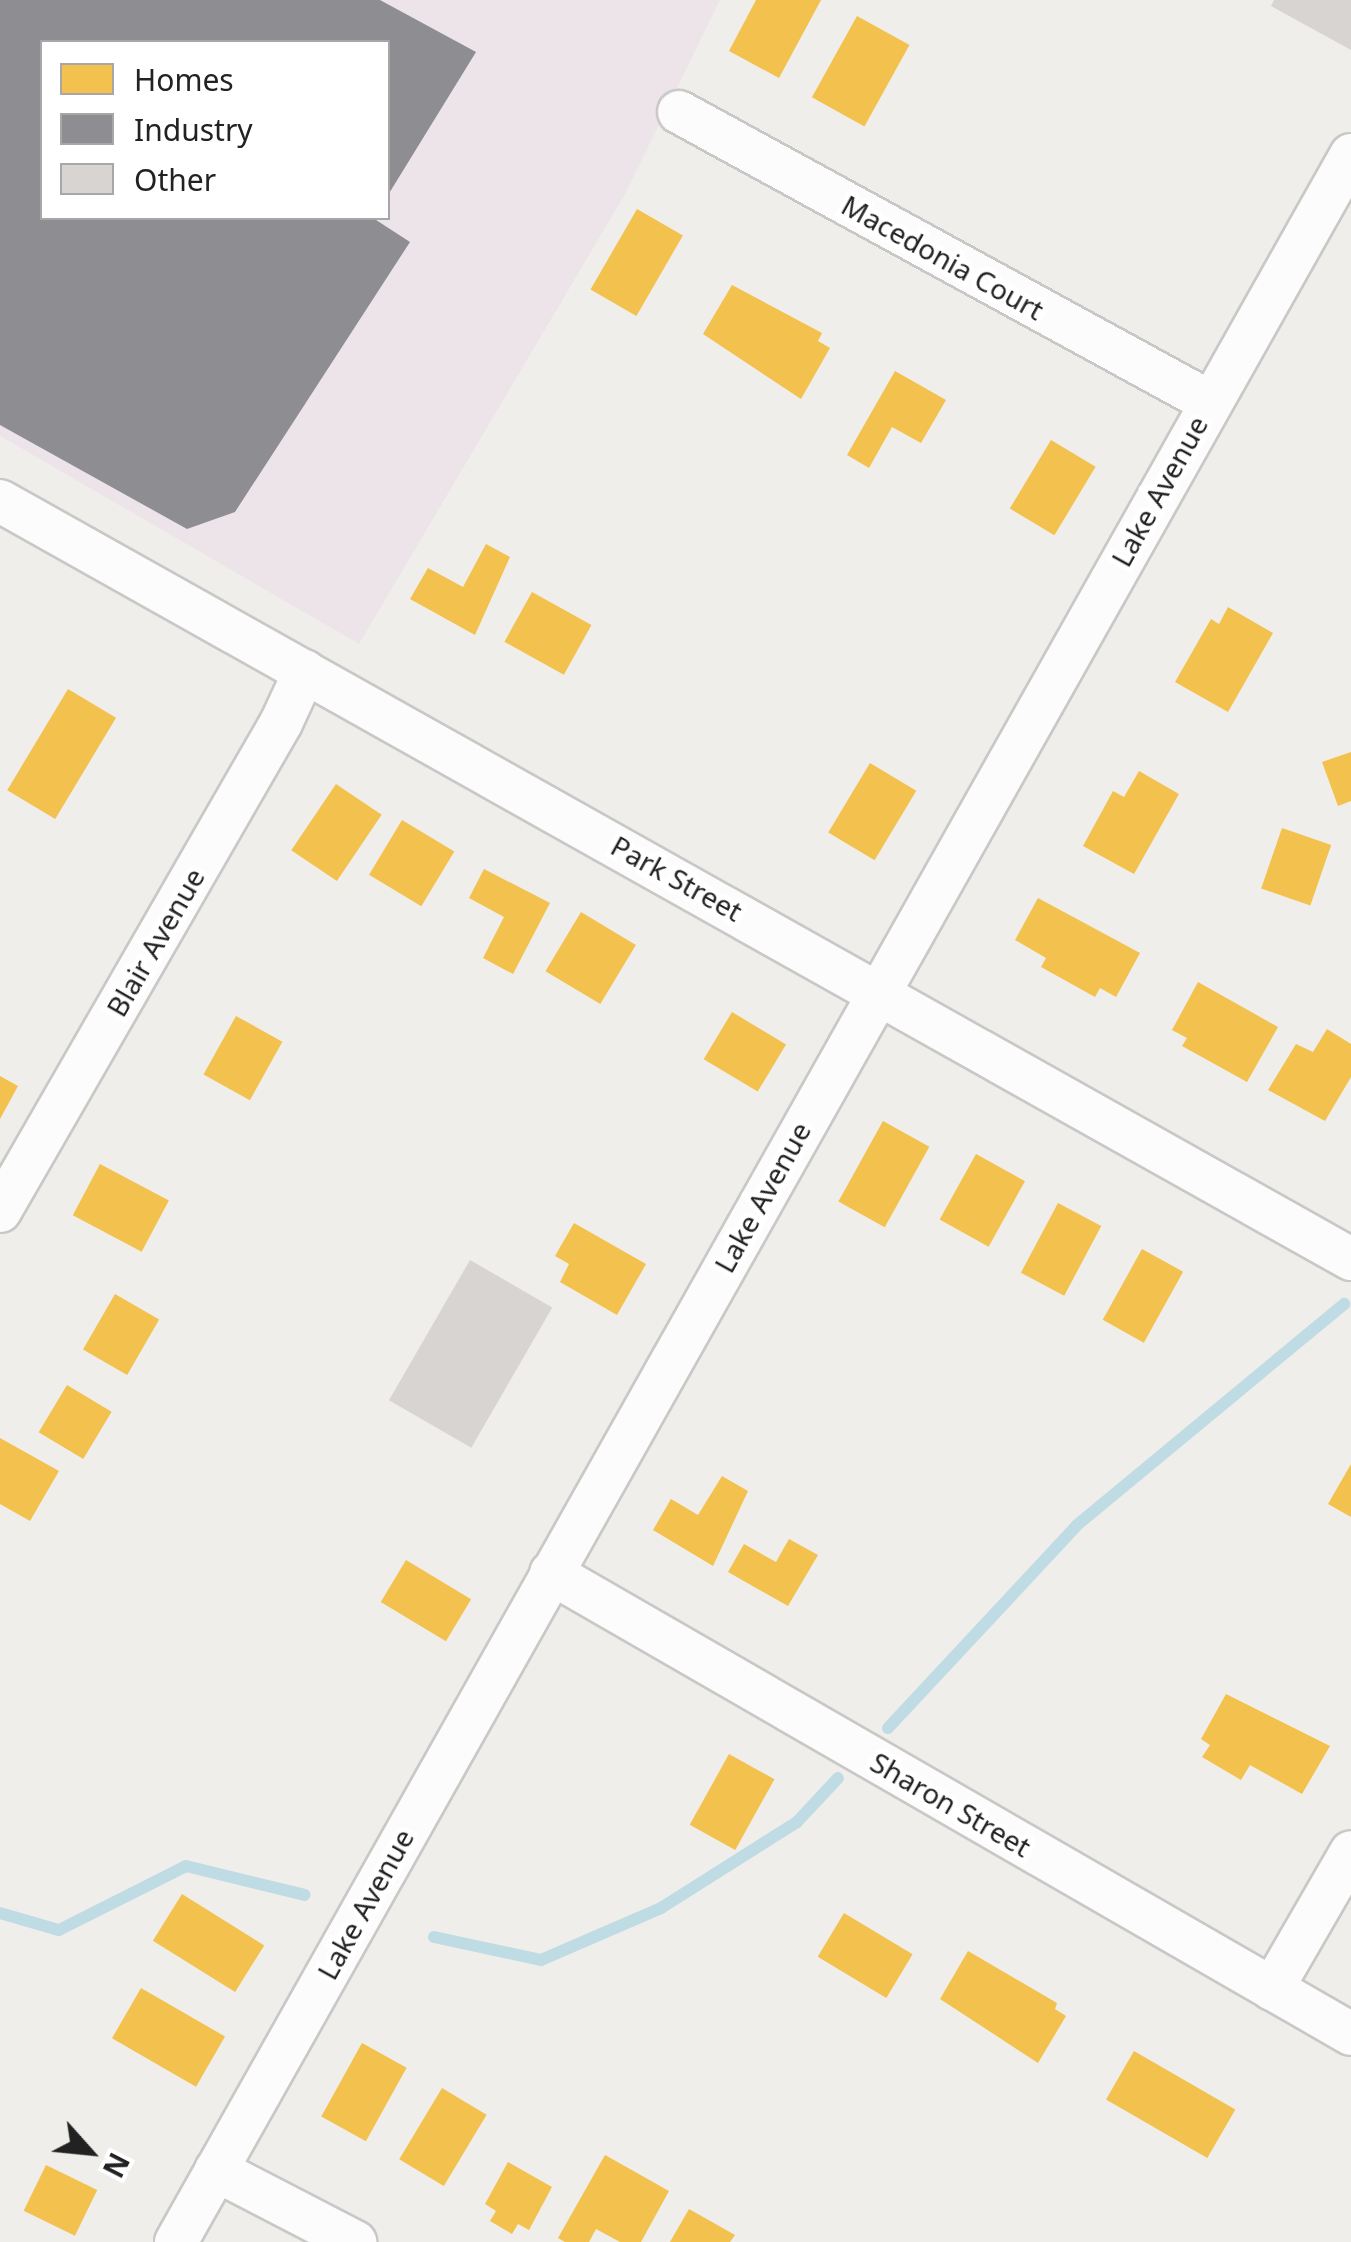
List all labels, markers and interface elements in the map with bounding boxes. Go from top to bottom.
legend [40,40,390,220]
text: Homes [134,59,234,100]
text: Industry [134,109,253,150]
text: Other [134,159,216,200]
street label: Macedonia Court [836,188,1050,326]
street label: Lake Avenue [1104,410,1214,572]
street label: Park Street [606,828,748,928]
street label: Blair Avenue [99,862,211,1022]
street label: Lake Avenue [707,1116,817,1278]
street label: Sharon Street [865,1745,1037,1863]
street label: Lake Avenue [310,1823,420,1985]
north arrow [40,2102,140,2202]
text: N [95,2147,139,2184]

